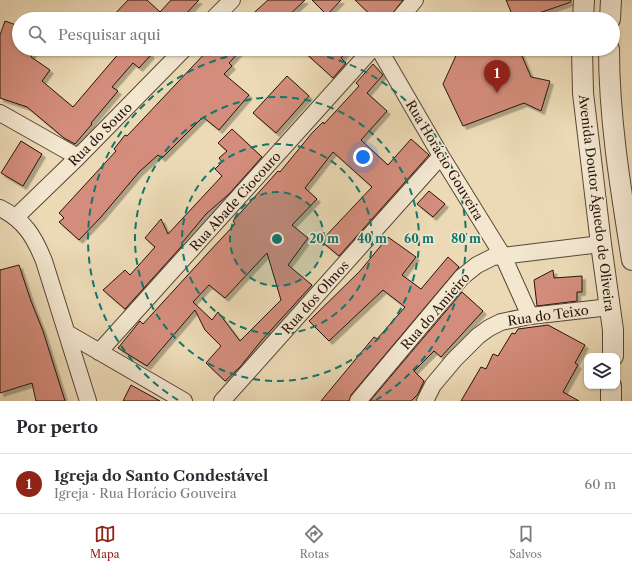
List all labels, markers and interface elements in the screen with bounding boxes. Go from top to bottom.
search box [12,12,620,56]
icon: search [26,23,48,45]
text: Pesquisar aqui [58,25,161,44]
pin: 1 [484,60,510,93]
street label: Avenida Doutor Águedo de Oliveira [576,93,618,313]
street label: Rua Horácio Gouveira [403,97,487,223]
street label: Rua do Souto [65,99,135,169]
your location [353,147,373,167]
street label: Rua Abade Ciocouro [186,148,284,254]
text: 20 m [309,231,339,246]
text: 40 m [357,231,387,246]
text: 60 m [404,231,434,246]
text: 80 m [451,231,481,246]
centre of rings [270,232,284,246]
street label: Rua dos Olmos [278,257,352,337]
street label: Rua do Amieiro [397,269,473,353]
street label: Rua do Teixo [506,301,590,329]
map controls [584,353,620,389]
button: layers [584,353,620,389]
text: Por perto [16,417,98,437]
text: Igreja do Santo Condestável [54,466,268,485]
text: 1 [26,476,32,492]
text: 60 m [585,476,616,492]
text: Igreja · Rua Horácio Gouveira [54,485,237,501]
tab: Mapa [90,523,120,561]
tab: Rotas [300,523,329,561]
tab: Salvos [509,523,542,561]

